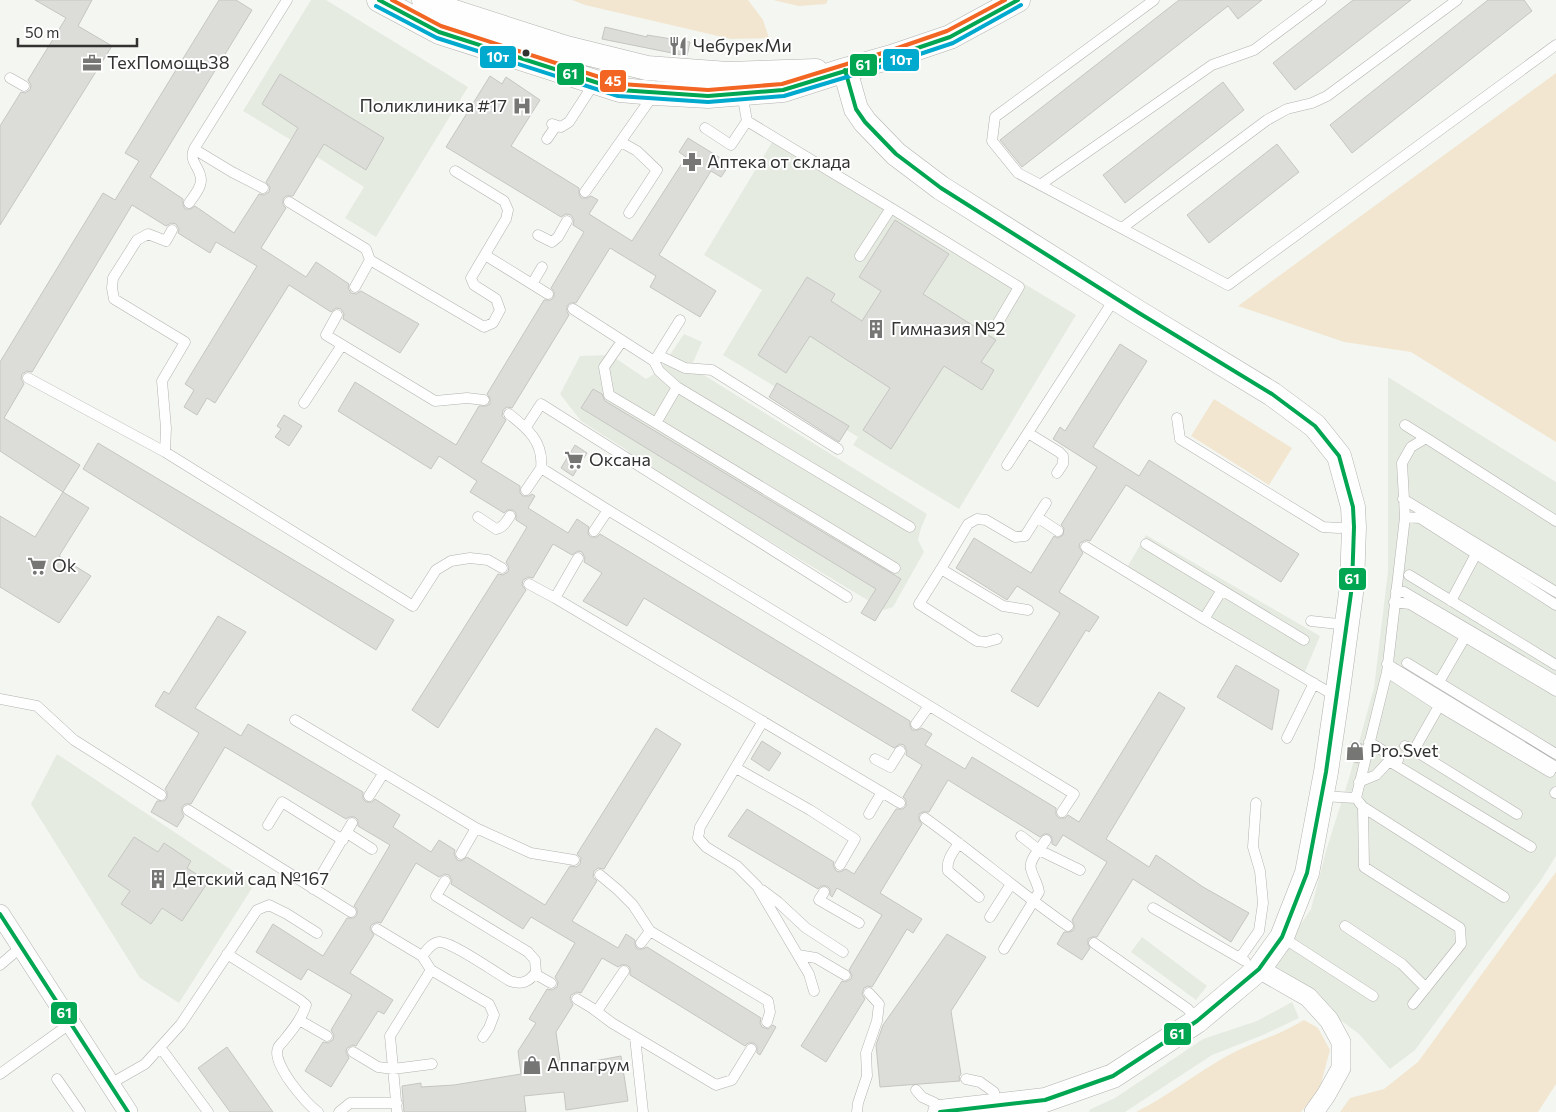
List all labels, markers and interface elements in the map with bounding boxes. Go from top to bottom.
scale bar [18,15,136,47]
text: 50 m [25,23,59,41]
place label: ЧебурекМи [693,34,792,56]
restaurant icon: ЧебурекМи [667,35,689,57]
line badge: 10т [479,45,517,69]
text: 10т [487,48,509,65]
unlabelled marker [521,48,531,58]
line badge: 10т [882,48,920,72]
place label: ТехПомощь38 [107,51,230,73]
text: 10т [890,51,912,68]
office icon: ТехПомощь38 [81,52,103,74]
line badge: 61 [849,53,878,77]
text: 61 [856,56,870,73]
line badge: 61 [556,62,585,86]
text: 61 [563,65,577,82]
line badge: 45 [599,69,627,93]
text: 45 [605,72,621,89]
place label: Поликлиника #17 [359,94,507,116]
hospital icon: Поликлиника #17 [511,95,533,117]
place label: Аптека от склада [707,150,851,172]
pharmacy icon: Аптека от склада [681,151,703,173]
place label: Гимназия №2 [891,317,1005,339]
building icon: Гимназия №2 [865,318,887,340]
place label: Оксана [589,448,651,470]
supermarket icon: Оксана [563,449,585,471]
place label: Ok [52,554,77,576]
supermarket icon: Ok [26,555,48,577]
line badge: 61 [1338,567,1367,591]
text: 61 [1345,570,1359,587]
place label: Pro.Svet [1370,739,1439,761]
shop icon: Pro.Svet [1344,740,1366,762]
place label: Детский сад №167 [173,867,329,889]
building icon: Детский сад №167 [147,868,169,890]
line badge: 61 [50,1001,78,1025]
text: 61 [57,1004,71,1021]
line badge: 61 [1163,1022,1192,1046]
text: 61 [1170,1025,1184,1042]
place label: Аппагрум [547,1053,629,1075]
shop icon: Аппагрум [521,1054,543,1076]

